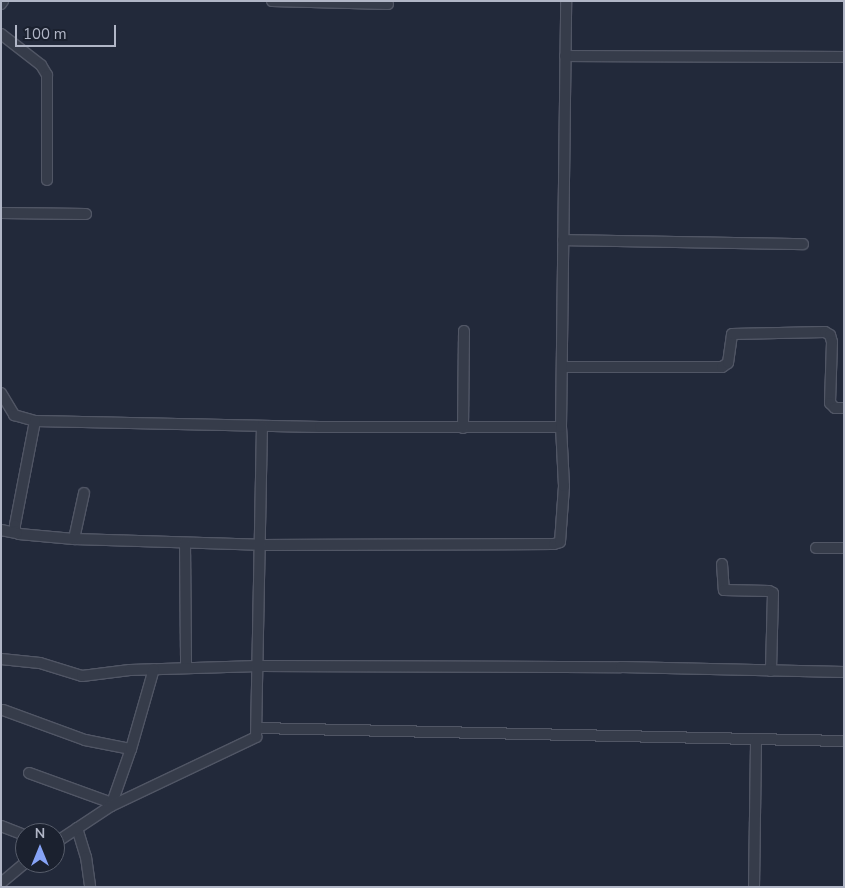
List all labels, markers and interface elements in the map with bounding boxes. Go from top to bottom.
scale bar [18,15,119,47]
text: 100 m [23,24,67,44]
north arrow [15,823,65,873]
text: N [35,824,45,843]

